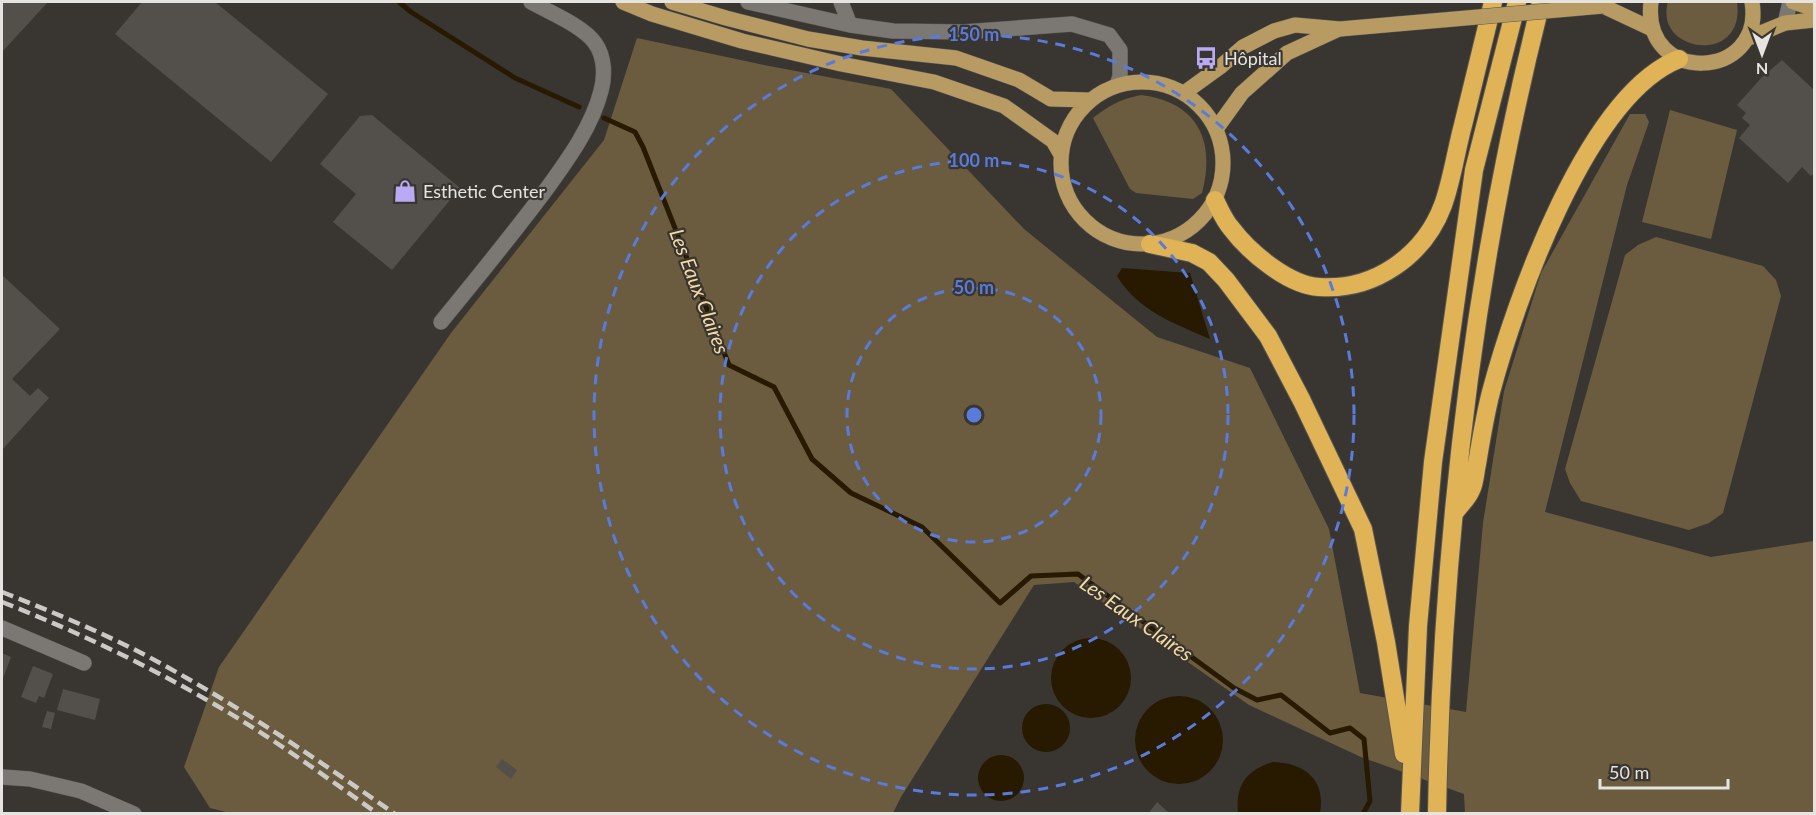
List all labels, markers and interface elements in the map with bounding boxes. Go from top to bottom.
text: 150 m [949,23,999,45]
north arrow [1732,24,1792,84]
bus stop icon: Hôpital [1193,45,1219,71]
place label: Hôpital [1224,47,1282,69]
text: N [1756,60,1768,79]
text: 100 m [949,149,999,171]
shop icon: Esthetic Center [392,178,418,204]
place label: Esthetic Center [423,180,545,202]
water label: Les Eaux Claires [665,225,735,357]
text: 50 m [954,276,994,298]
centre of rings [964,405,984,425]
water label: Les Eaux Claires [1076,570,1198,666]
scale bar [1600,752,1728,790]
text: 50 m [1609,761,1649,783]

